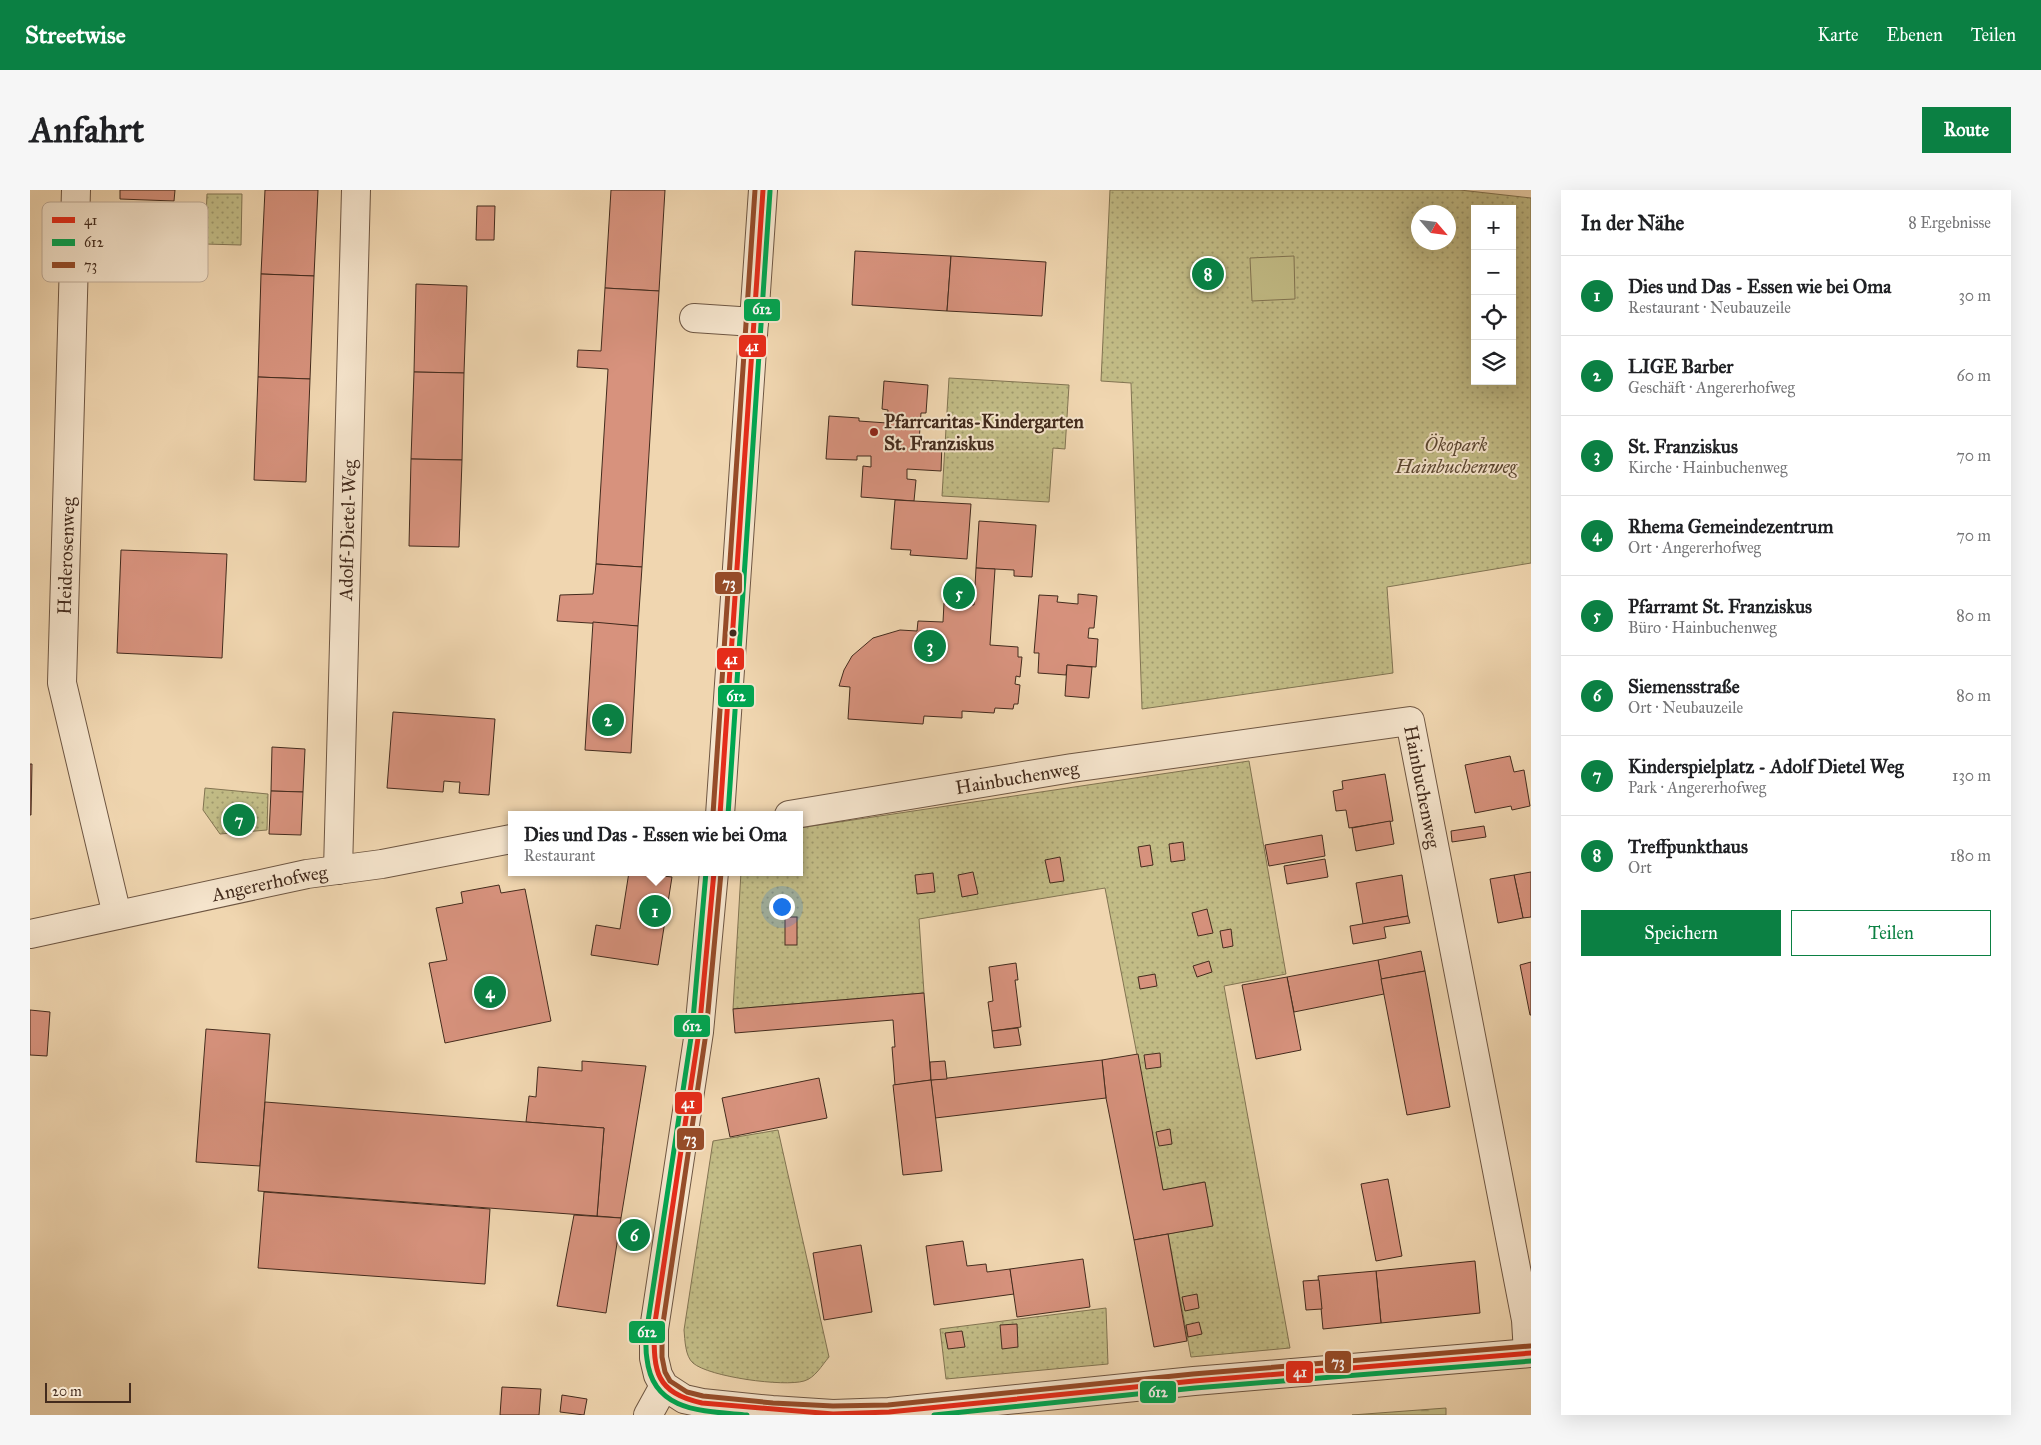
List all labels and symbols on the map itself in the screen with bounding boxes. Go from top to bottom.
legend [42,202,208,282]
north arrow [1411,205,1456,250]
text: 41 [84,212,98,229]
text: 612 [84,234,104,251]
pin: 8 [1192,255,1224,293]
text: 73 [84,257,97,274]
line badge: 612 [743,298,781,322]
text: 612 [752,301,773,318]
line badge: 41 [738,334,767,358]
text: 41 [745,338,759,356]
place label: Pfarrcaritas-Kindergarten St. Franziskus [884,410,1084,455]
marker: Pfarrcaritas-Kindergarten St. Franziskus [868,426,880,438]
park label: Ökopark Hainbuchenweg [1394,433,1519,478]
street label: Adolf-Dietel-Weg [334,459,361,602]
street label: Heiderosenweg [52,497,81,615]
line badge: 73 [714,571,743,595]
pin: 5 [943,574,975,612]
text: 73 [722,575,736,593]
pin: 3 [914,627,946,665]
unlabelled marker [728,628,738,638]
line badge: 41 [716,647,745,671]
text: 41 [724,651,738,669]
line badge: 612 [717,684,755,708]
text: 612 [726,688,747,705]
pin: 2 [592,701,624,739]
street label: Hainbuchenweg [1400,723,1446,850]
street label: Hainbuchenweg [953,756,1080,799]
pin: 7 [223,801,255,839]
street label: Angererhofweg [209,860,329,906]
pin: 1 [639,892,671,930]
your location [769,894,795,920]
pin: 4 [474,973,506,1011]
line badge: 612 [673,1014,711,1038]
text: 612 [682,1018,703,1035]
line badge: 41 [674,1091,703,1115]
text: 41 [681,1095,695,1113]
line badge: 73 [676,1127,705,1151]
text: 73 [683,1131,697,1149]
pin: 6 [618,1216,650,1254]
line badge: 612 [628,1320,666,1344]
text: 612 [637,1324,658,1341]
line badge: 73 [1324,1350,1352,1374]
text: 73 [1331,1354,1345,1372]
line badge: 41 [1285,1360,1314,1384]
text: 41 [1293,1364,1307,1382]
scale bar [45,1380,131,1403]
line badge: 612 [1139,1380,1177,1404]
text: 612 [1148,1384,1169,1401]

